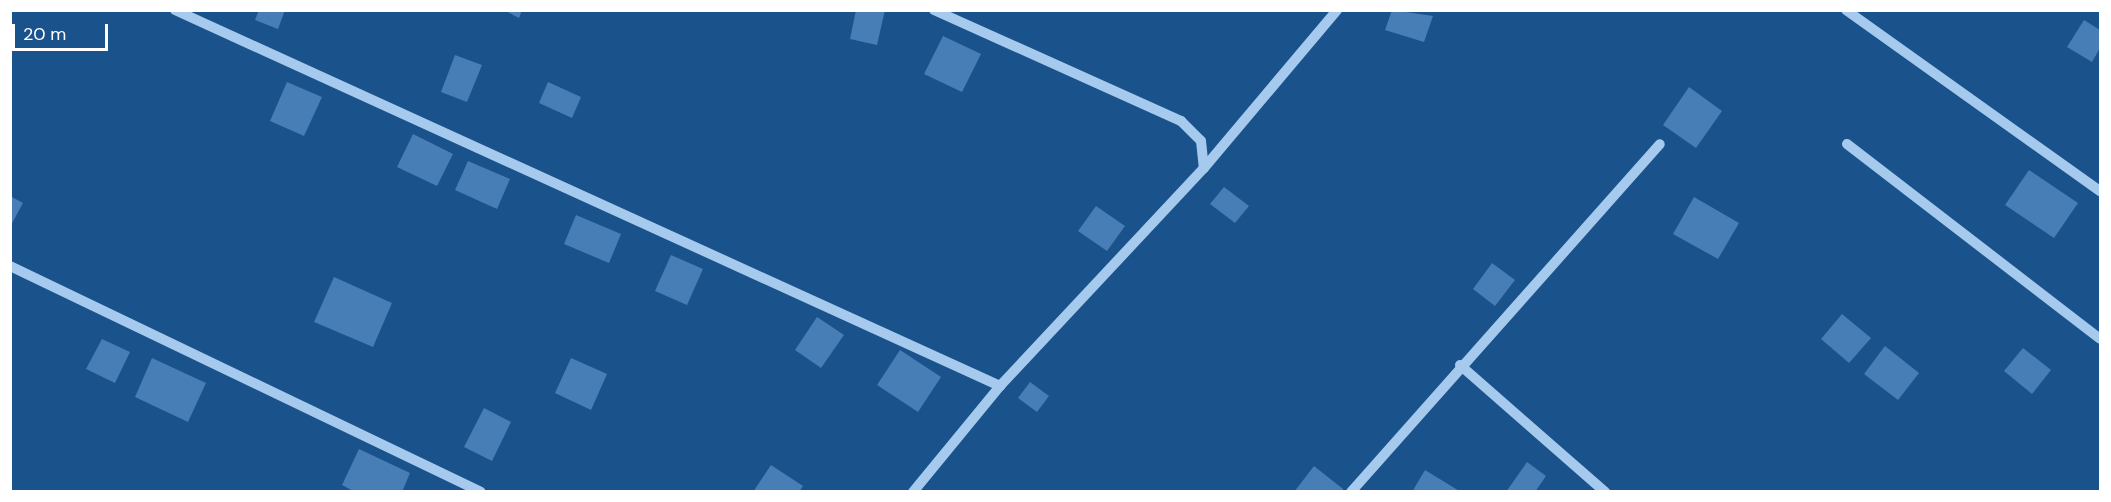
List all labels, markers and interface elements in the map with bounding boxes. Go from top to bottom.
scale bar [15,12,111,50]
text: 20 m [23,22,66,46]

